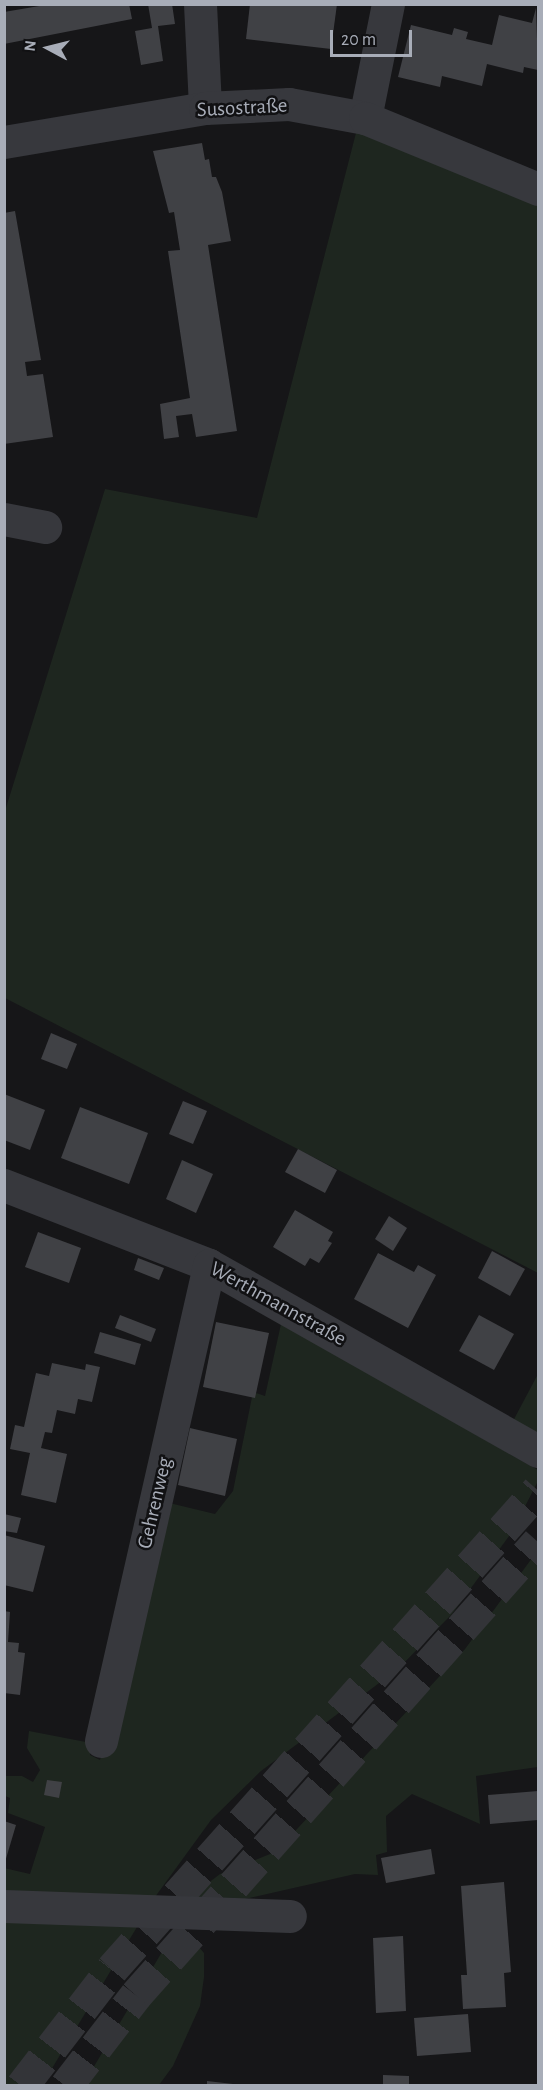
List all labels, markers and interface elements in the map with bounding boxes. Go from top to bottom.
north arrow [18,18,78,78]
scale bar [333,18,416,56]
text: 20 m [341,31,376,49]
text: N [22,39,39,52]
street label: Susostraße [196,93,288,123]
street label: Werthmannstraße [206,1256,350,1352]
street label: Gehrenweg [132,1455,178,1551]

